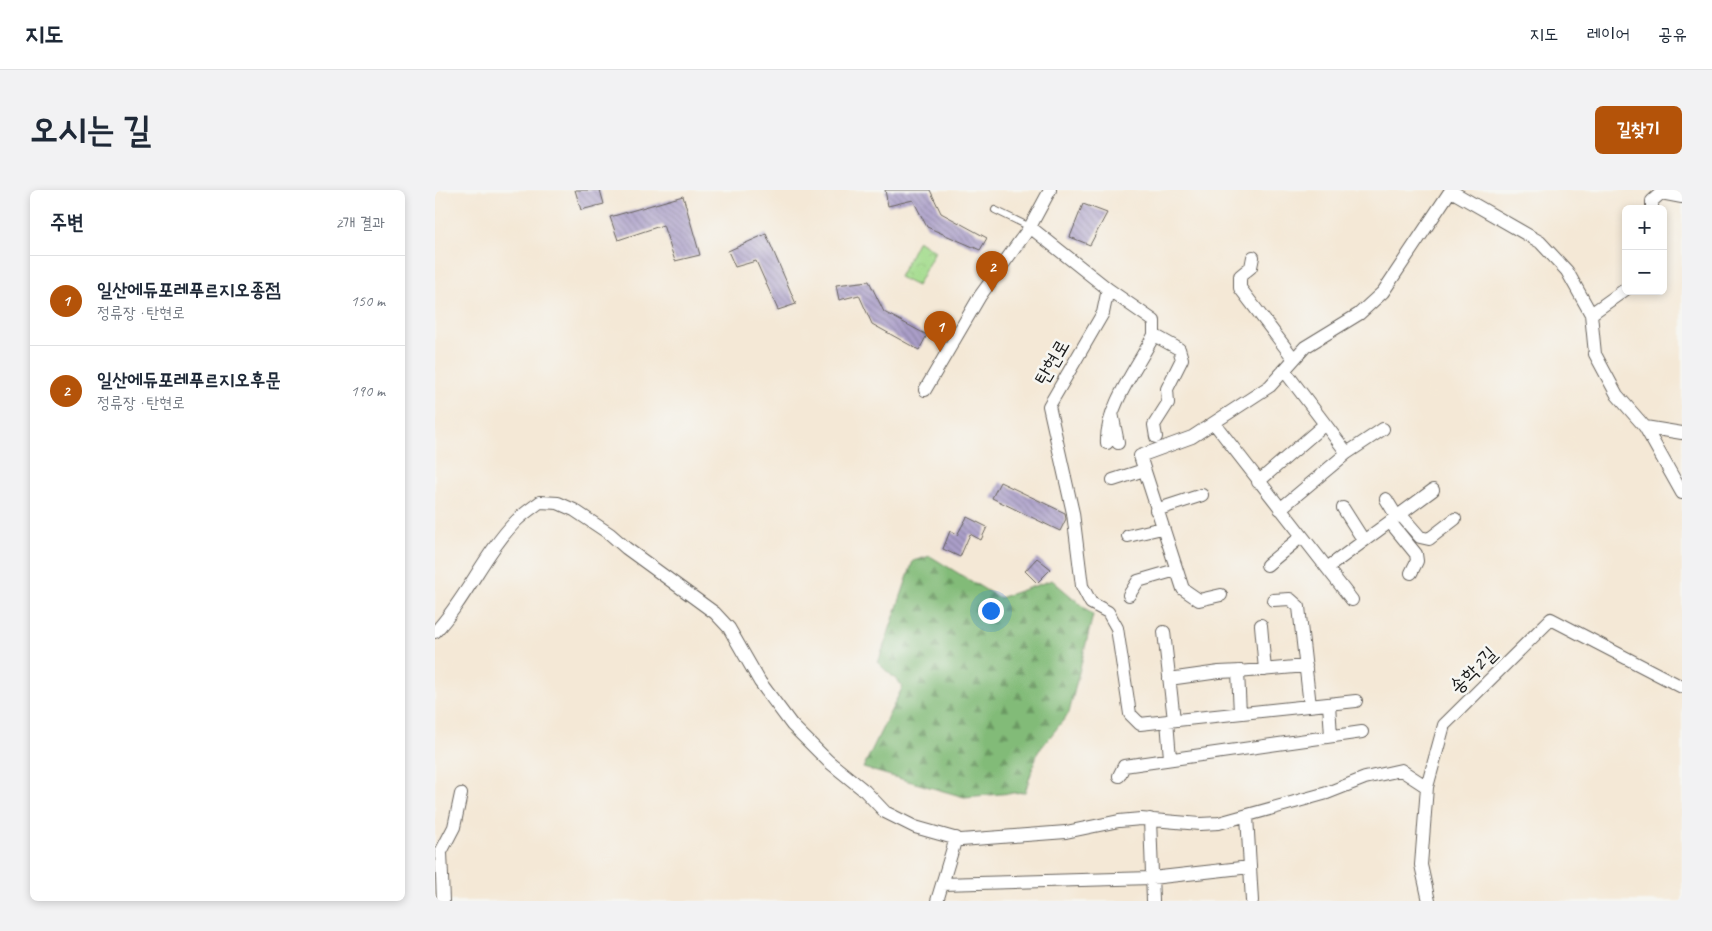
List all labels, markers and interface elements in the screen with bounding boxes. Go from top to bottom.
text: 지도 [25,19,64,49]
text: 지도 [1530,23,1559,45]
text: 레이어 [1587,23,1630,45]
text: 공유 [1658,23,1687,45]
button: 길찾기 [1595,106,1682,154]
text: 오시는 길 [30,107,151,152]
map controls [1622,205,1667,295]
button: + [1622,205,1667,250]
text: 주변 [50,209,84,235]
text: 2개 결과 [335,213,385,233]
button: − [1622,250,1667,295]
pin: 2 [976,251,1008,292]
text: 일산에듀포레푸르지오종점 [97,278,280,302]
text: 1 [62,291,70,311]
text: 150 m [351,291,385,311]
text: 정류장 · 탄현로 [97,303,185,323]
pin: 1 [924,311,956,352]
street label: 탄현로 [1029,335,1075,389]
text: 일산에듀포레푸르지오후문 [97,368,280,392]
text: 2 [62,381,70,401]
text: 190 m [351,381,385,401]
text: 정류장 · 탄현로 [97,393,185,413]
your location [978,598,1004,624]
street label: 송학2길 [1444,641,1502,699]

